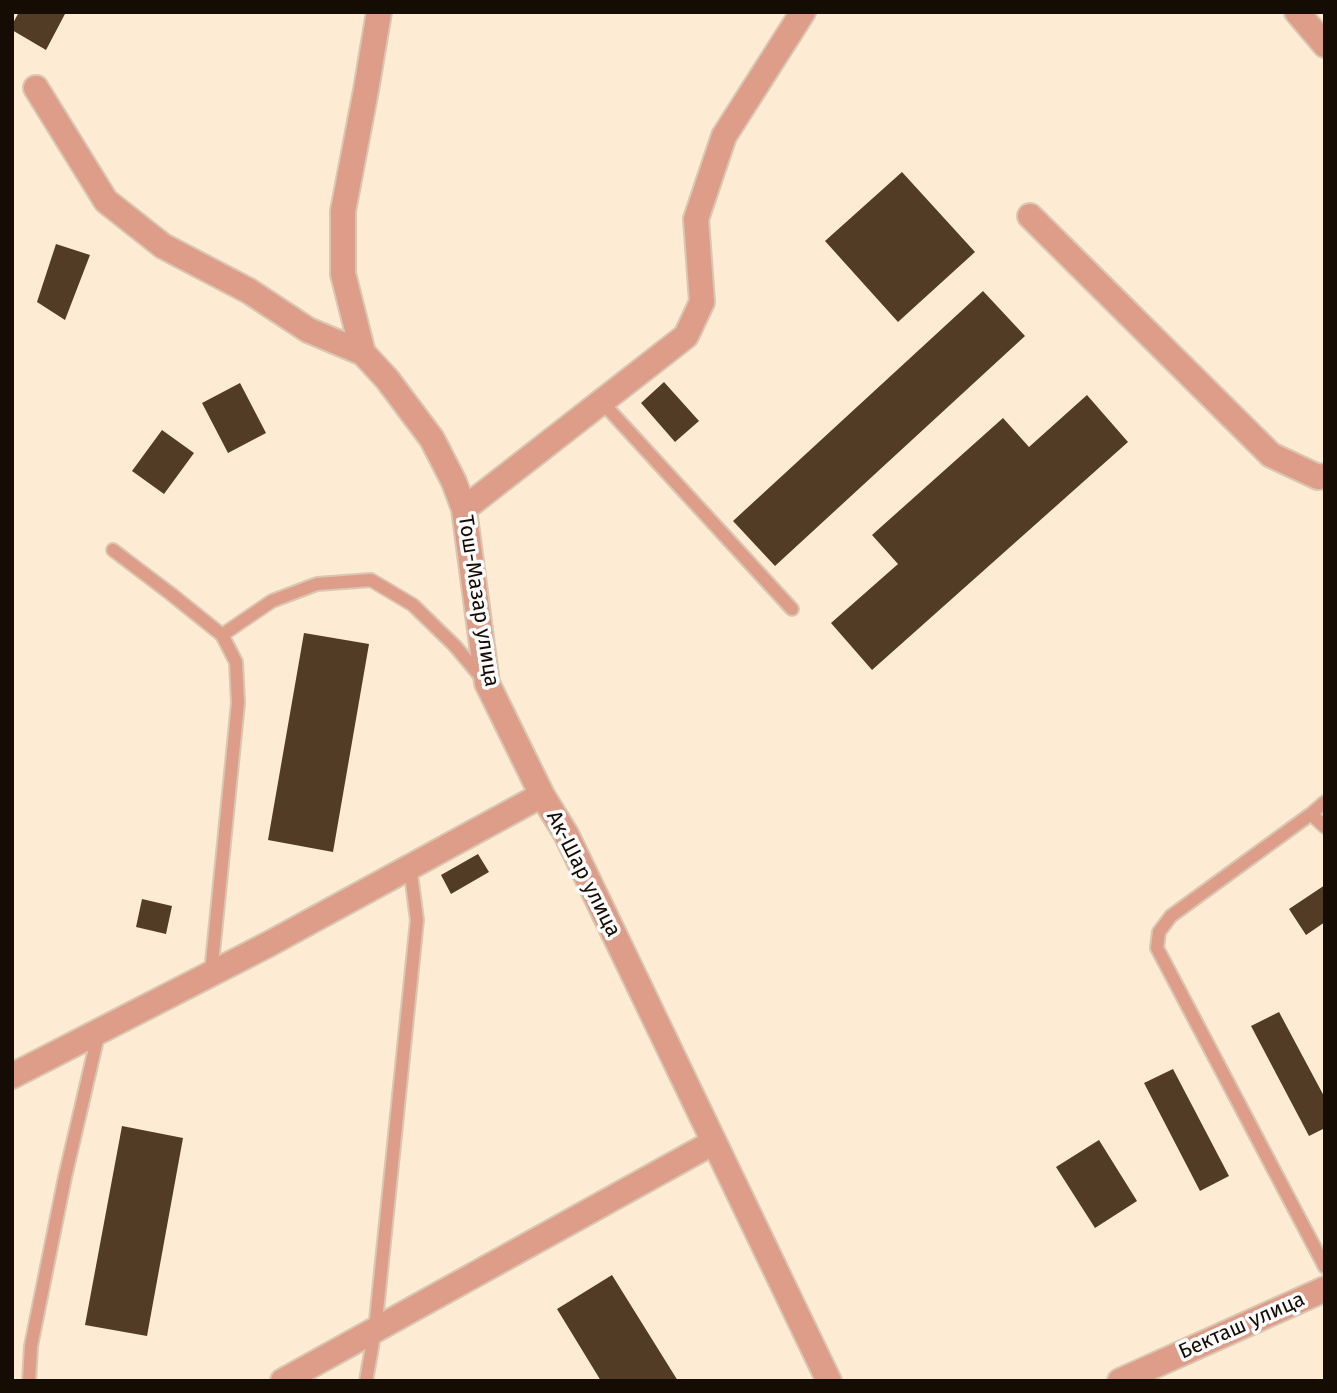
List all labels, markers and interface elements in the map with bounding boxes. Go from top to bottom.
street label: Тош-Мазар улица [452,514,504,688]
street label: Ак-Шар улица [540,807,626,941]
street label: Бекташ улица [1175,1287,1309,1365]

